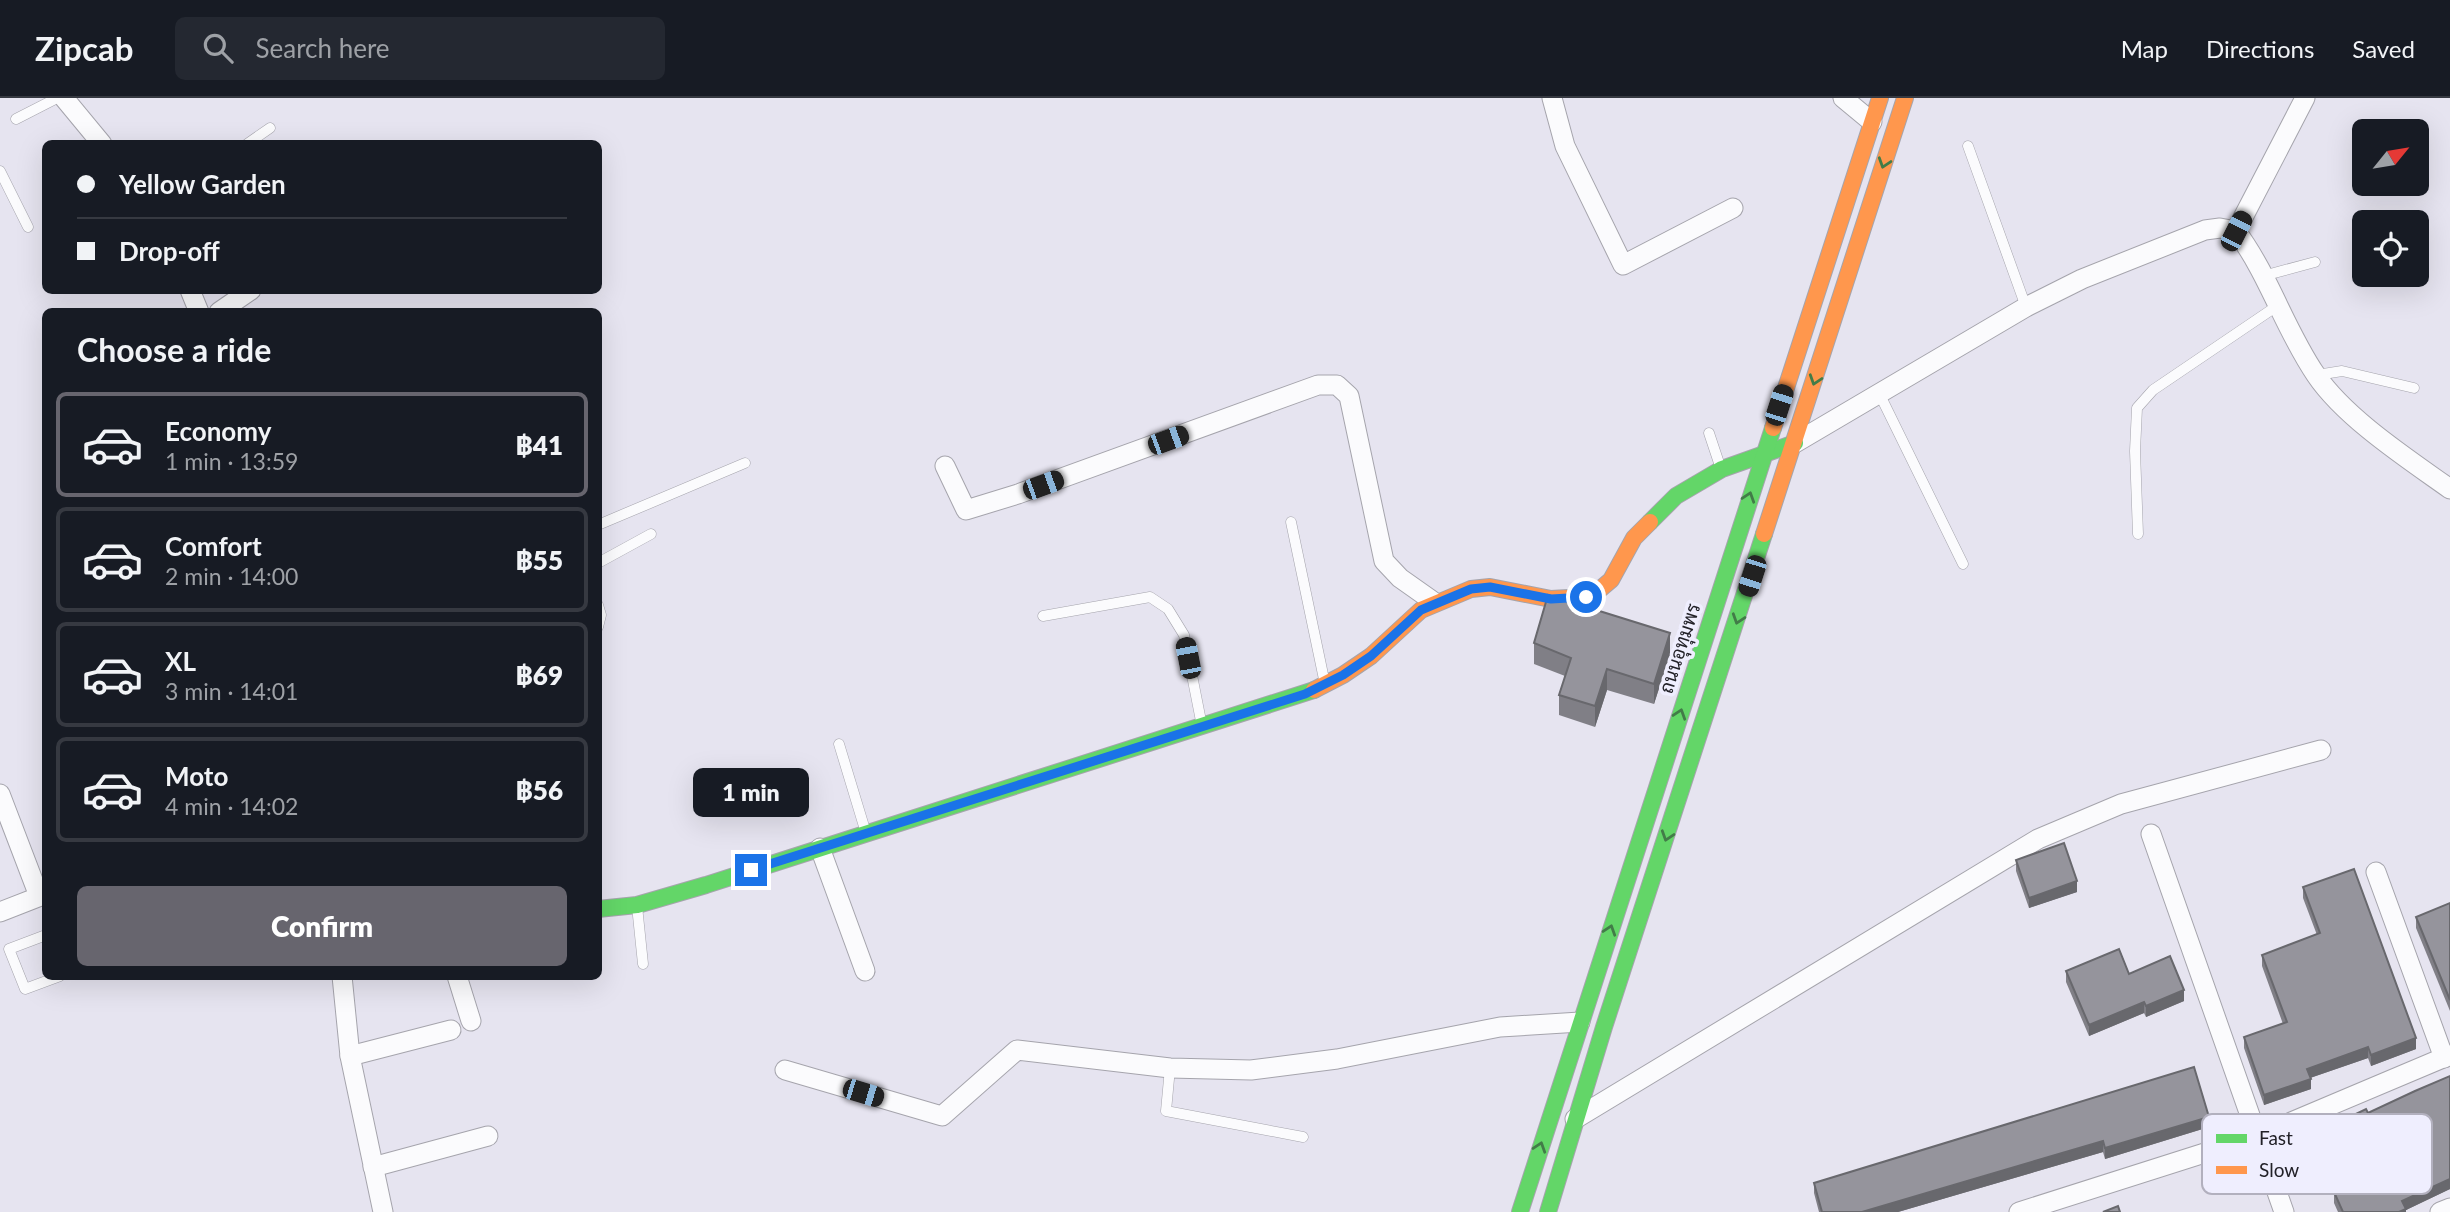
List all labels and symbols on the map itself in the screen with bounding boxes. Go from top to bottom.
north arrow [2352,119,2429,196]
one-way arrow [1878,157,1893,169]
car [2218,208,2255,254]
one-way arrow [1809,373,1824,385]
car [1763,382,1796,428]
car [1145,423,1192,457]
car [1020,468,1067,502]
one-way arrow [1741,492,1756,504]
car [1736,553,1769,599]
route start [1570,581,1602,613]
street label: ถนนอุทุมพร [1654,600,1706,697]
one-way arrow [1731,613,1746,625]
car [1174,635,1203,681]
one-way arrow [1671,708,1686,720]
callout: 1 min [693,768,809,818]
one-way arrow [1661,829,1675,841]
route end [735,854,767,886]
one-way arrow [1602,925,1616,937]
car [840,1077,887,1109]
legend [2202,1114,2432,1194]
text: Fast [2259,1126,2293,1149]
one-way arrow [1532,1141,1547,1153]
text: Slow [2259,1158,2299,1181]

